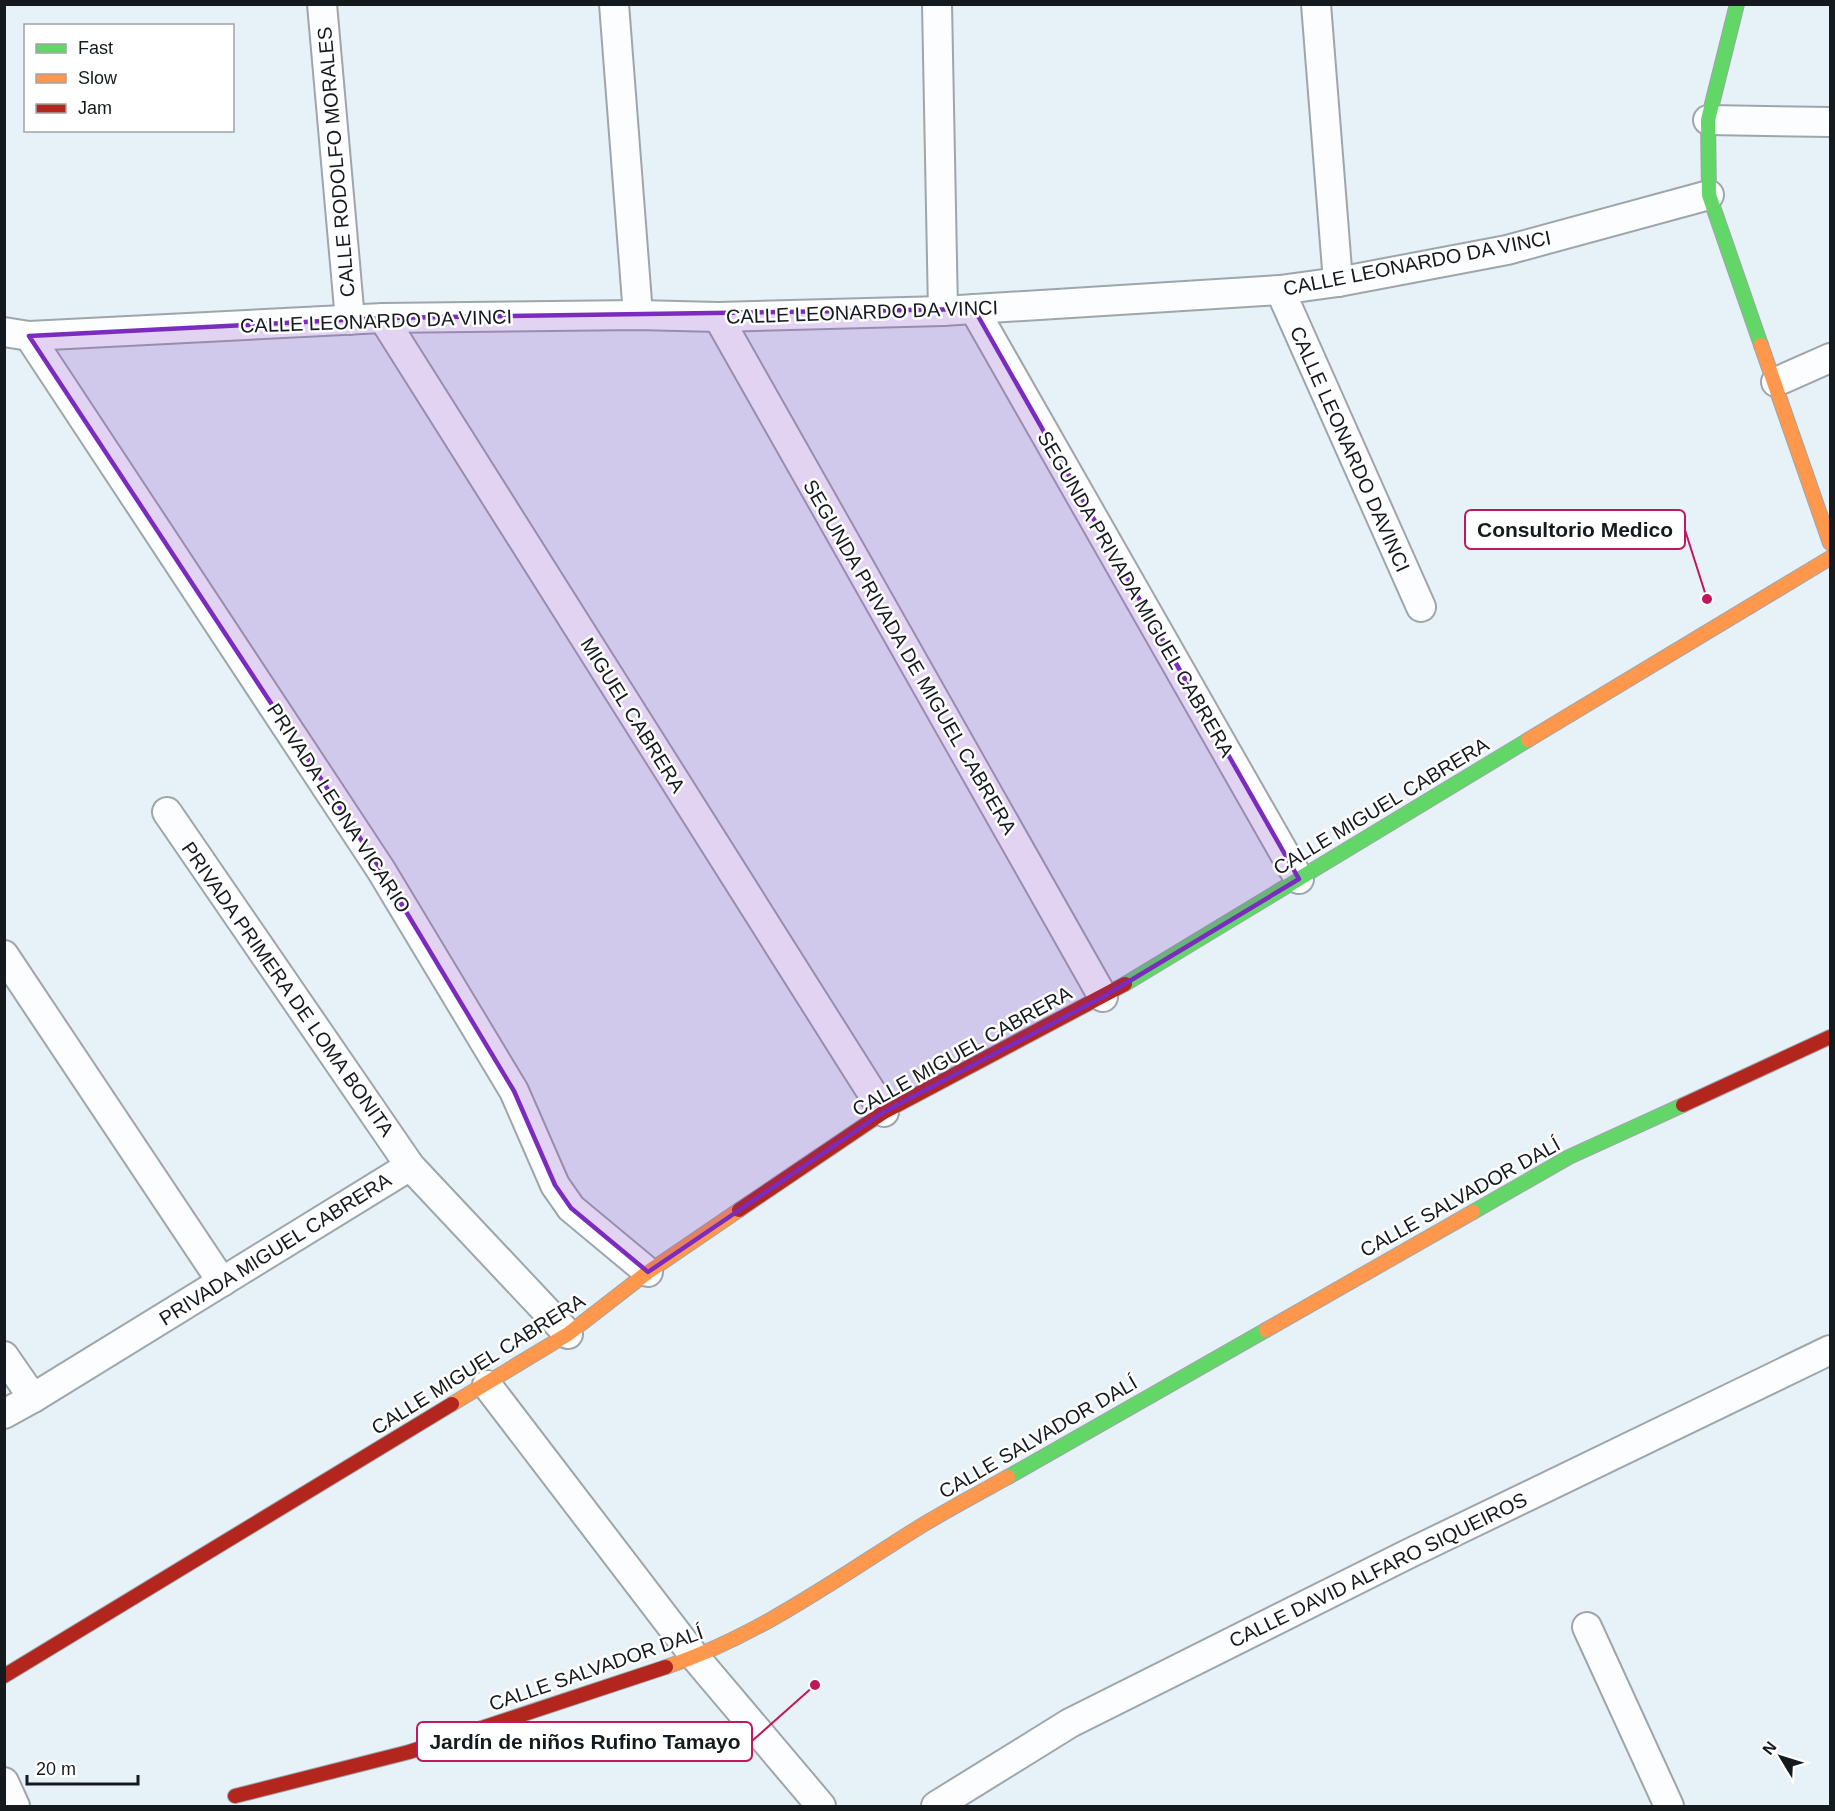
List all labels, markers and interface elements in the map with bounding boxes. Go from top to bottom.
legend [24,24,234,132]
street label: CALLE RODOLFO MORALES [313,26,359,298]
text: Fast [78,38,113,58]
text: Slow [78,68,118,88]
text: Jam [78,98,112,118]
street label: CALLE LEONARDO DA VINCI [1281,226,1553,300]
street label: CALLE LEONARDO DA VINCI [726,296,998,328]
street label: CALLE LEONARDO DA VINCI [240,305,512,337]
street label: CALLE LEONARDO DAVINCI [1286,323,1414,575]
street label: SEGUNDA PRIVADA MIGUEL CABRERA [1033,427,1239,761]
street label: SEGUNDA PRIVADA DE MIGUEL CABRERA [799,476,1021,839]
callout: Consultorio Medico [1465,510,1685,549]
text: Consultorio Medico [1477,518,1673,541]
street label: MIGUEL CABRERA [576,634,690,797]
street label: PRIVADA LEONA VICARIO [263,699,415,917]
street label: CALLE MIGUEL CABRERA [1269,733,1493,879]
street label: PRIVADA PRIMERA DE LOMA BONITA [178,838,399,1141]
street label: CALLE MIGUEL CABRERA [849,981,1076,1121]
street label: CALLE SALVADOR DALÍ [1356,1133,1564,1261]
street label: PRIVADA MIGUEL CABRERA [155,1168,395,1330]
street label: CALLE MIGUEL CABRERA [367,1289,589,1439]
street label: CALLE SALVADOR DALÍ [935,1371,1141,1503]
street label: CALLE DAVID ALFARO SIQUEIROS [1225,1488,1531,1652]
street label: CALLE SALVADOR DALÍ [486,1621,706,1715]
callout: Jardín de niños Rufino Tamayo [417,1722,752,1761]
north arrow [1751,1727,1811,1787]
text: Jardín de niños Rufino Tamayo [429,1730,741,1753]
text: N [1759,1738,1780,1758]
scale bar [27,1748,138,1786]
text: 20 m [36,1759,76,1779]

